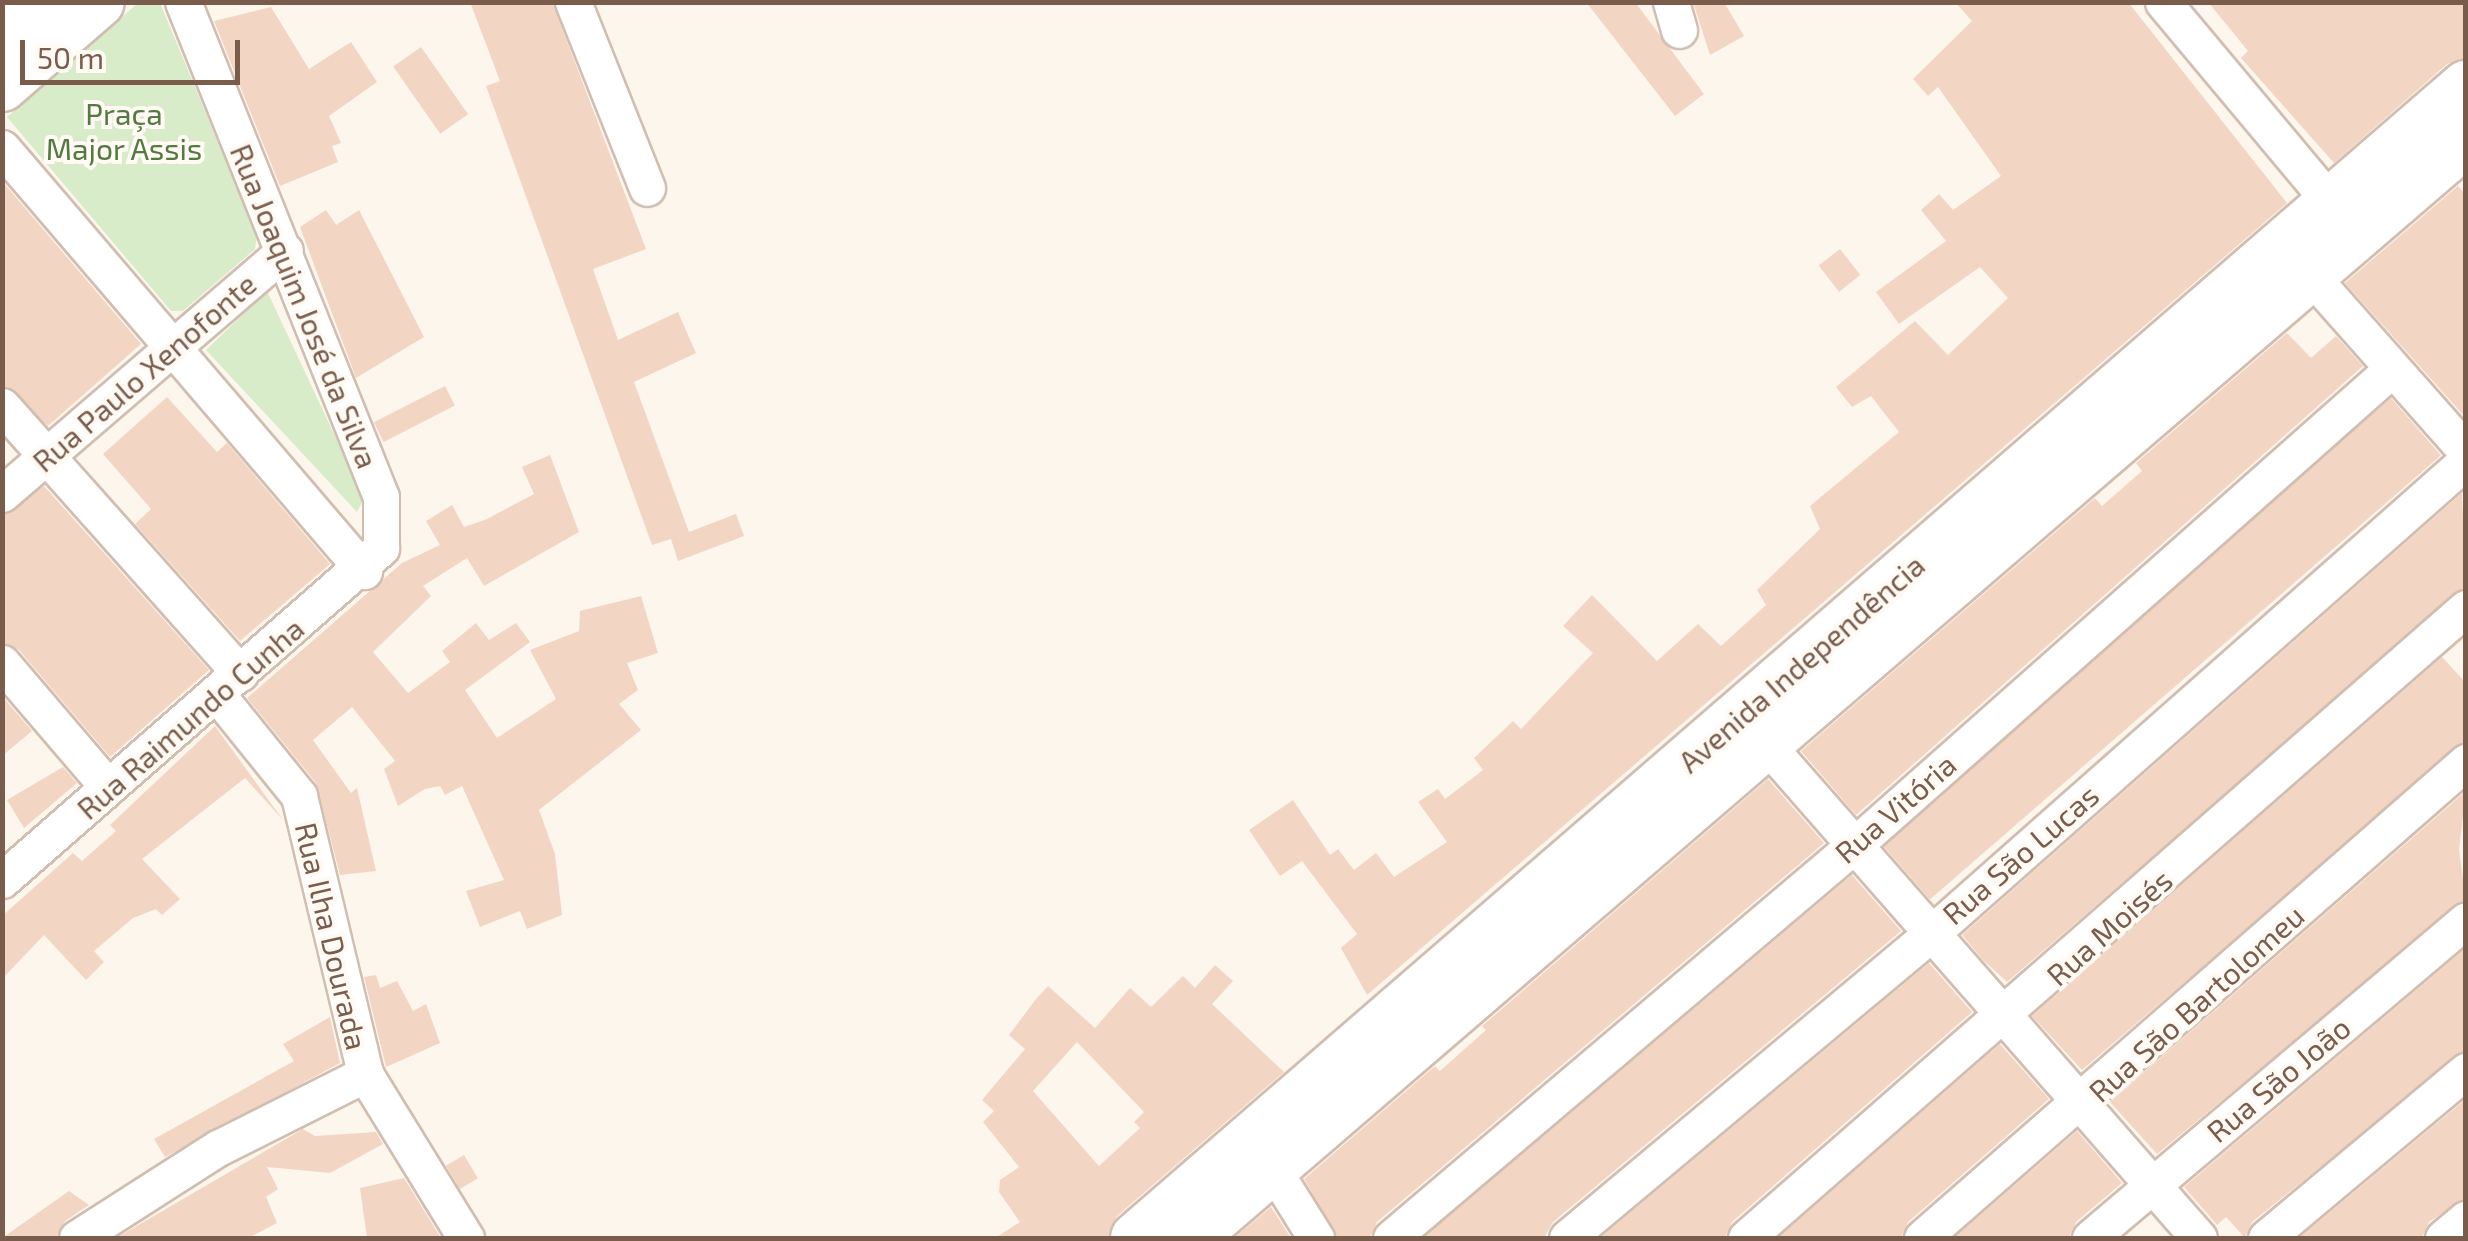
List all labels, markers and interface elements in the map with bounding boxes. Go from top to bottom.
scale bar [25,20,245,82]
text: 50 m [37,39,104,75]
park label: Praça Major Assis [45,95,203,166]
street label: Rua Joaquim José da Silva [223,138,387,474]
street label: Rua Paulo Xenofonte [25,265,263,479]
street label: Avenida Independência [1671,546,1931,780]
street label: Rua Raimundo Cunha [69,610,311,826]
street label: Rua Vitória [1827,746,1963,870]
street label: Rua São Lucas [1935,777,2105,931]
street label: Rua Ilha Dourada [288,819,376,1053]
street label: Rua Moisés [2039,861,2179,993]
street label: Rua São Bartolomeu [2081,897,2311,1109]
street label: Rua São João [2199,1008,2357,1150]

